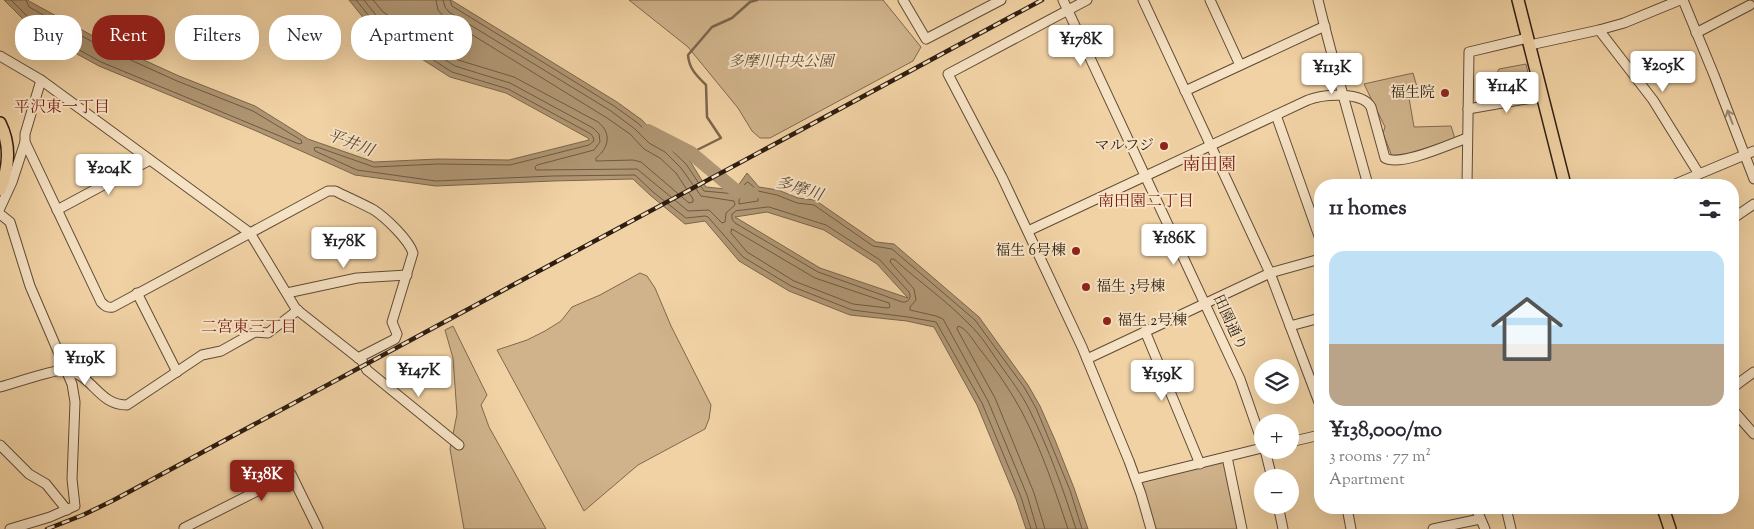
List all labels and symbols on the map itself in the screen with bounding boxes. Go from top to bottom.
pin: ¥178K [1046,24,1116,67]
pin: ¥205K [1628,51,1698,93]
park label: 多摩川中央公園 [728,52,836,73]
pin: ¥113K [1297,52,1367,95]
pin: ¥114K [1472,72,1542,114]
place label: 福生院 [1390,83,1435,104]
marker: 福生院 [1439,87,1451,99]
district label: 平沢東一丁目 [14,97,110,120]
one-way arrow [1725,110,1735,125]
water label: 平井川 [323,125,378,164]
place label: マルフジ [1095,136,1154,157]
marker: マルフジ [1158,140,1170,152]
district label: 南田園 [1182,153,1236,179]
pin: ¥204K [74,154,144,196]
water label: 多摩川 [773,172,827,209]
district label: 南田園二丁目 [1098,191,1194,214]
pin: ¥186K [1139,224,1209,266]
pin: ¥178K [309,226,379,269]
place label: 福生 6号棟 [995,241,1066,262]
marker: 福生 6号棟 [1070,245,1082,257]
place label: 福生 3号棟 [1096,277,1165,298]
marker: 福生 3号棟 [1080,281,1092,293]
street label: 田園通り [1207,291,1251,355]
place label: 福生 2号棟 [1117,311,1187,332]
marker: 福生 2号棟 [1101,315,1113,327]
district label: 二宮東三丁目 [201,317,297,340]
pin: ¥119K [50,344,120,386]
pin: ¥147K [384,356,454,398]
pin: ¥159K [1127,360,1197,402]
pin: ¥138K [227,460,297,502]

